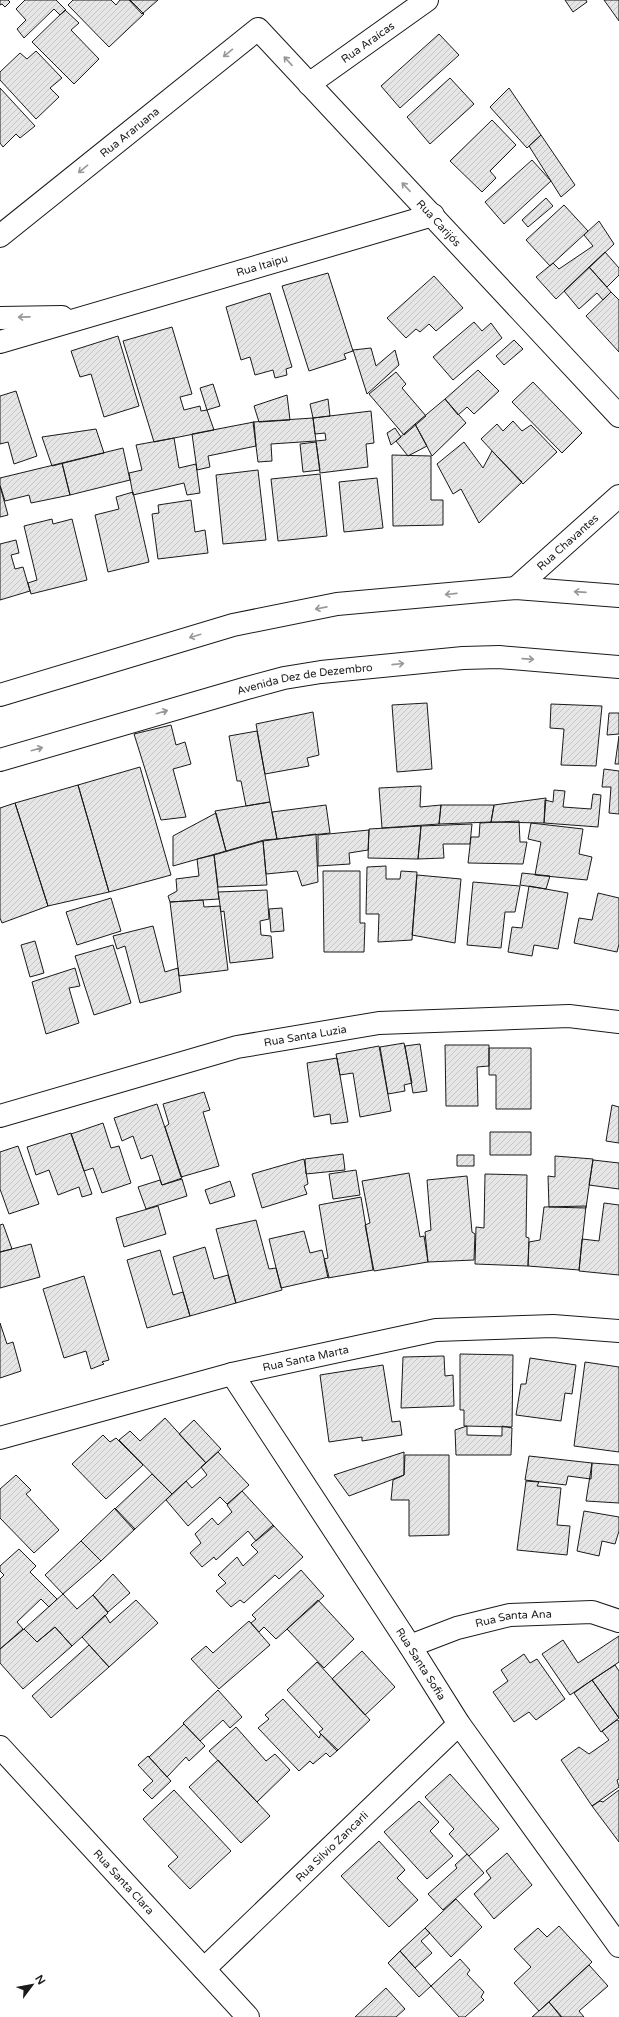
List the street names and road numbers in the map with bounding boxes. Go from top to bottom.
street label: Rua Araícas [339,19,397,66]
street label: Rua Araruana [97,104,162,160]
street label: Rua Carijós [414,197,464,249]
street label: Rua Itaipu [235,251,289,279]
street label: Rua Chavantes [534,511,601,573]
street label: Avenida Dez de Dezembro [235,660,374,697]
street label: Rua Santa Luzia [263,1022,348,1049]
street label: Rua Santa Marta [261,1343,350,1374]
street label: Rua Santa Ana [474,1607,552,1630]
street label: Rua Santa Sofia [393,1625,449,1702]
street label: Rua Silvio Zancarli [293,1809,371,1884]
street label: Rua Santa Clara [91,1847,157,1917]

